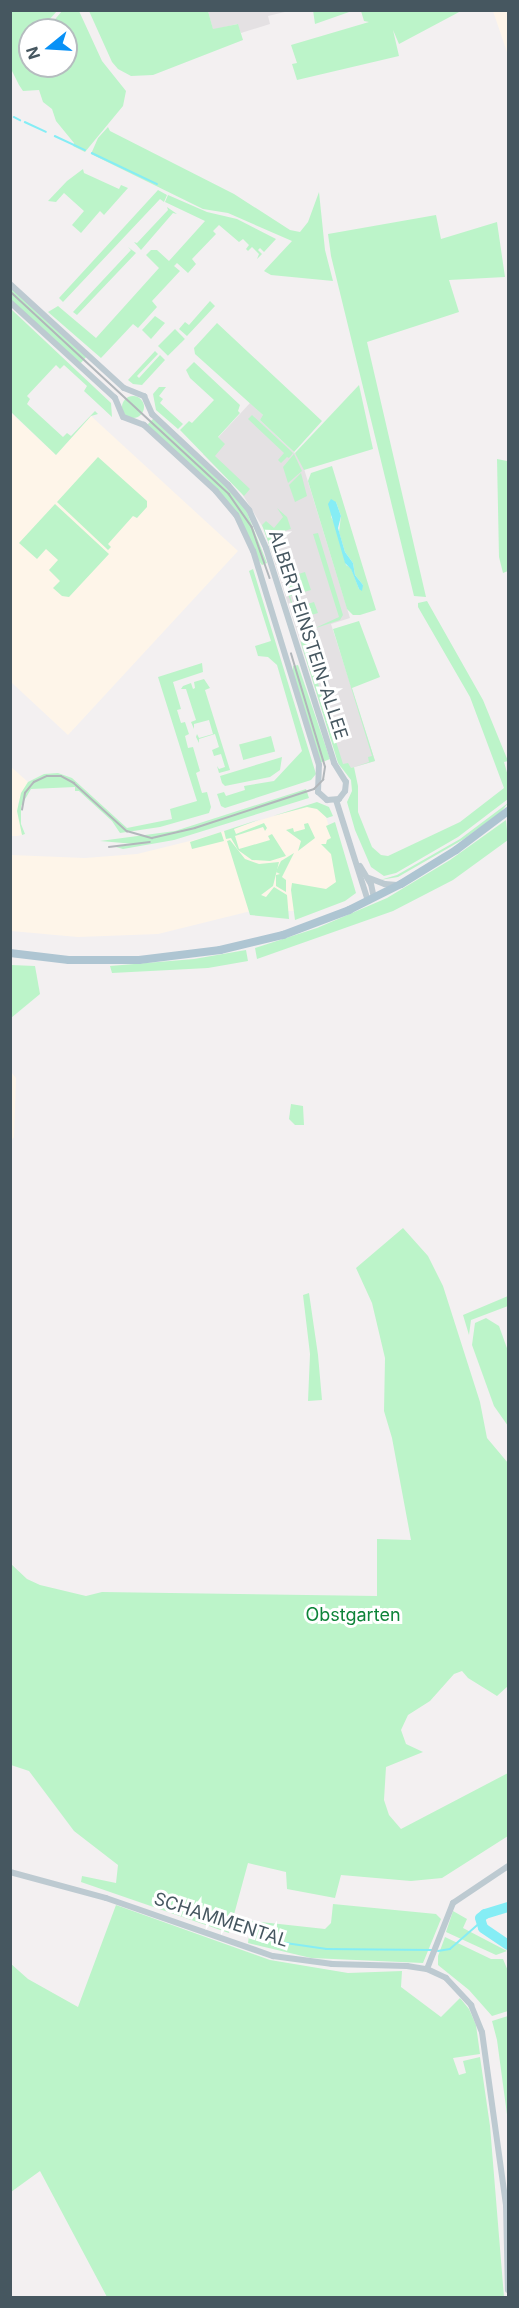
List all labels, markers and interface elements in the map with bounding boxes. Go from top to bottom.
north arrow [18,18,78,78]
text: N [21,44,44,62]
street label: ALBERT-EINSTEIN-ALLEE [264,528,352,742]
park label: Obstgarten [305,1604,401,1626]
street label: SCHAMMENTAL [151,1888,291,1952]

